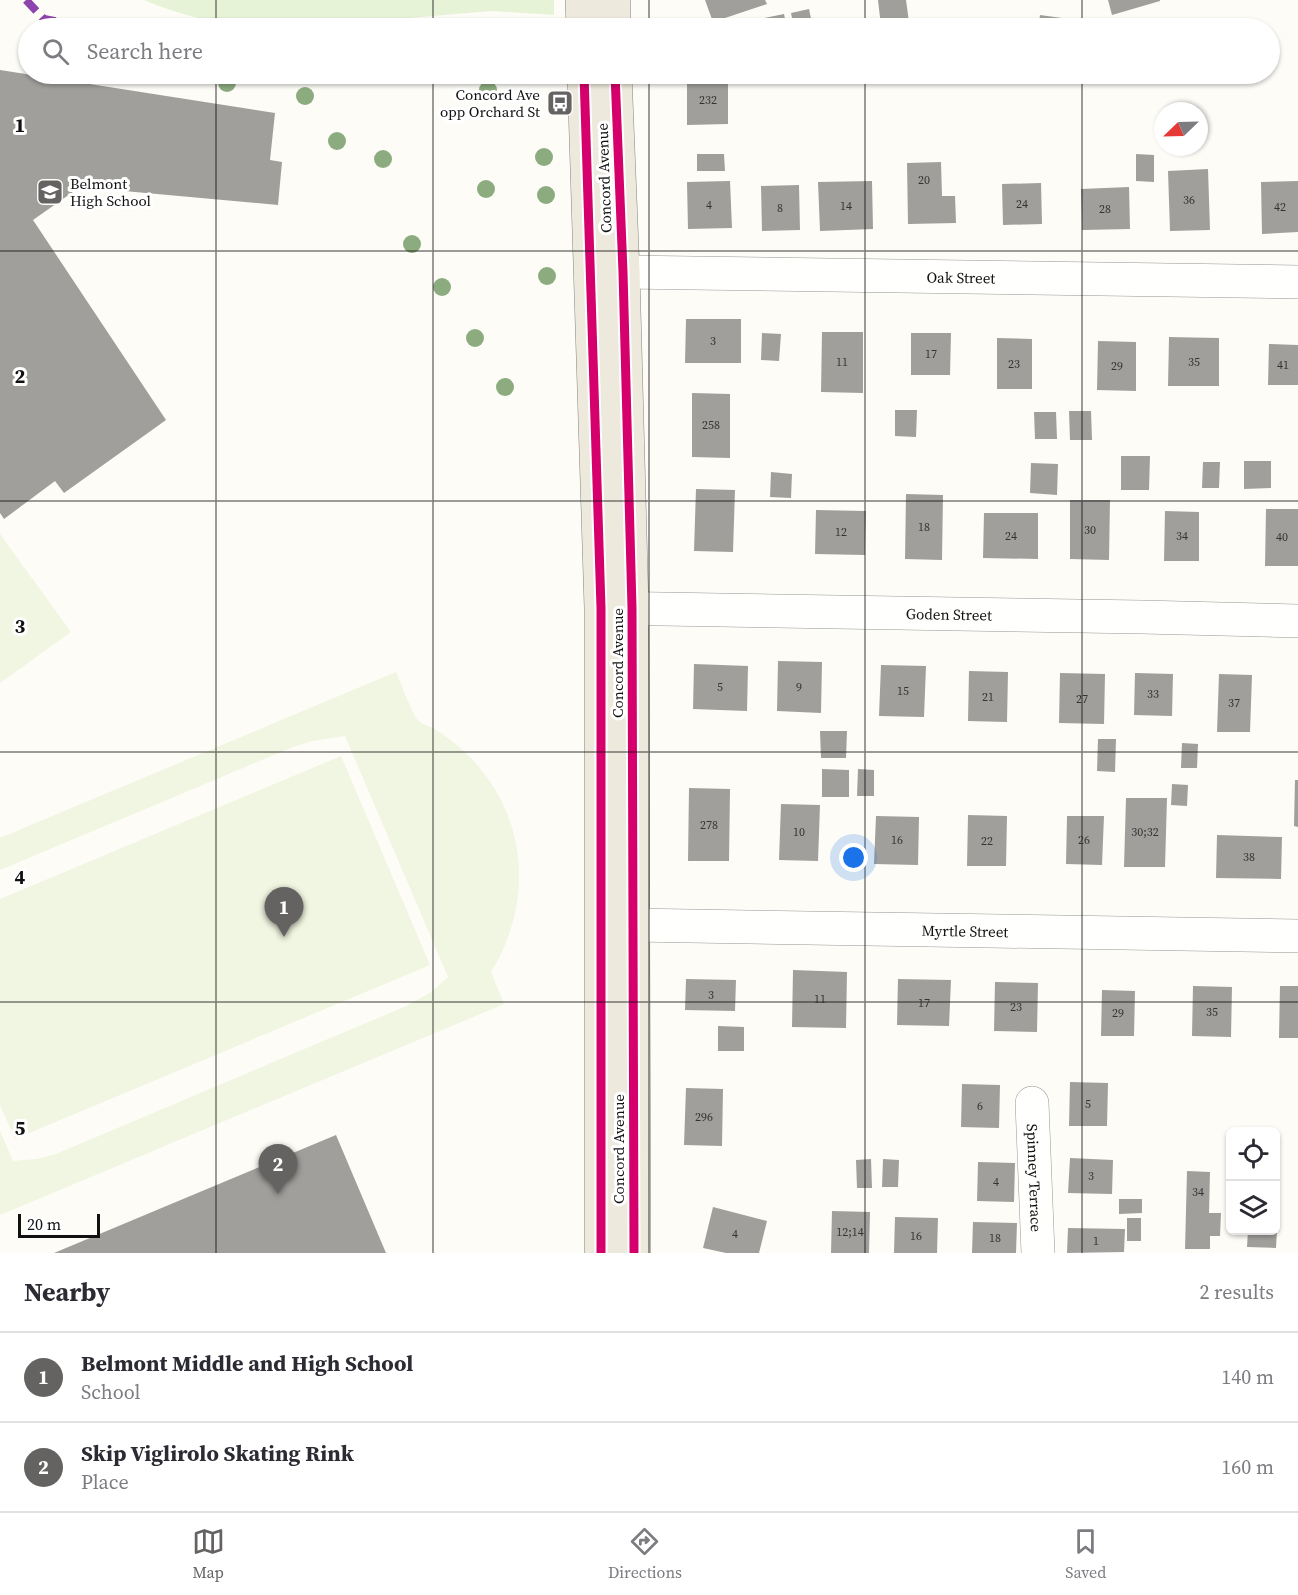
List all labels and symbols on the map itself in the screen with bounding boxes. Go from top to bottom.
place label: Concord Ave opp Orchard St [440,84,540,122]
bus stop icon: Concord Ave opp Orchard St [545,88,575,118]
house number: 232 [699,92,717,108]
north arrow [1154,102,1208,156]
text: 1 [15,111,25,139]
street label: Concord Avenue [592,122,616,233]
house number: 20 [918,172,930,188]
place label: Belmont High School [70,173,152,211]
school or university icon: Belmont High School [35,177,65,207]
house number: 36 [1183,192,1195,208]
house number: 24 [1016,196,1028,212]
house number: 4 [706,197,712,213]
house number: 14 [840,198,852,214]
house number: 42 [1274,199,1286,215]
house number: 8 [777,200,783,216]
house number: 28 [1099,201,1111,217]
street label: Oak Street [926,266,996,288]
house number: 3 [710,333,716,349]
house number: 17 [925,346,937,362]
house number: 11 [836,354,848,370]
house number: 35 [1188,354,1200,370]
house number: 23 [1008,356,1020,372]
house number: 41 [1277,357,1289,373]
house number: 29 [1111,358,1123,374]
text: 2 [15,362,26,390]
house number: 258 [702,417,720,433]
house number: 18 [918,519,930,535]
house number: 30 [1084,522,1096,538]
house number: 12 [835,524,847,540]
house number: 24 [1005,528,1017,544]
house number: 34 [1176,528,1188,544]
house number: 40 [1276,529,1288,545]
street label: Goden Street [906,603,992,625]
street label: Concord Avenue [607,608,628,718]
text: 3 [15,612,26,640]
house number: 5 [717,679,723,695]
house number: 9 [796,679,802,695]
house number: 15 [897,683,909,699]
house number: 33 [1147,686,1159,702]
house number: 21 [982,689,994,705]
house number: 27 [1076,691,1088,707]
house number: 37 [1228,695,1240,711]
house number: 278 [700,817,718,833]
house number: 10 [793,824,805,840]
house number: 30;32 [1131,824,1159,840]
house number: 16 [891,832,903,848]
house number: 26 [1078,832,1090,848]
house number: 22 [981,833,993,849]
your location [839,843,868,872]
house number: 38 [1243,849,1255,865]
text: 4 [15,863,26,891]
pin: 1 [264,888,304,937]
street label: Myrtle Street [921,919,1009,942]
house number: 3 [708,987,714,1003]
house number: 11 [814,991,826,1007]
house number: 17 [918,995,930,1011]
house number: 23 [1010,999,1022,1015]
house number: 35 [1206,1004,1218,1020]
house number: 29 [1112,1005,1124,1021]
street label: Concord Avenue [608,1094,629,1204]
house number: 5 [1085,1096,1091,1112]
house number: 6 [977,1098,983,1114]
house number: 296 [695,1109,713,1125]
text: 5 [15,1114,26,1142]
street label: Spinney Terrace [1022,1123,1048,1233]
pin: 2 [258,1144,298,1194]
house number: 3 [1088,1168,1094,1184]
house number: 4 [993,1174,999,1190]
house number: 34 [1192,1184,1204,1200]
scale bar [18,1211,100,1238]
house number: 12;14 [836,1224,864,1240]
house number: 4 [732,1226,738,1242]
house number: 16 [910,1228,922,1244]
house number: 18 [989,1230,1001,1246]
house number: 1 [1093,1233,1099,1249]

